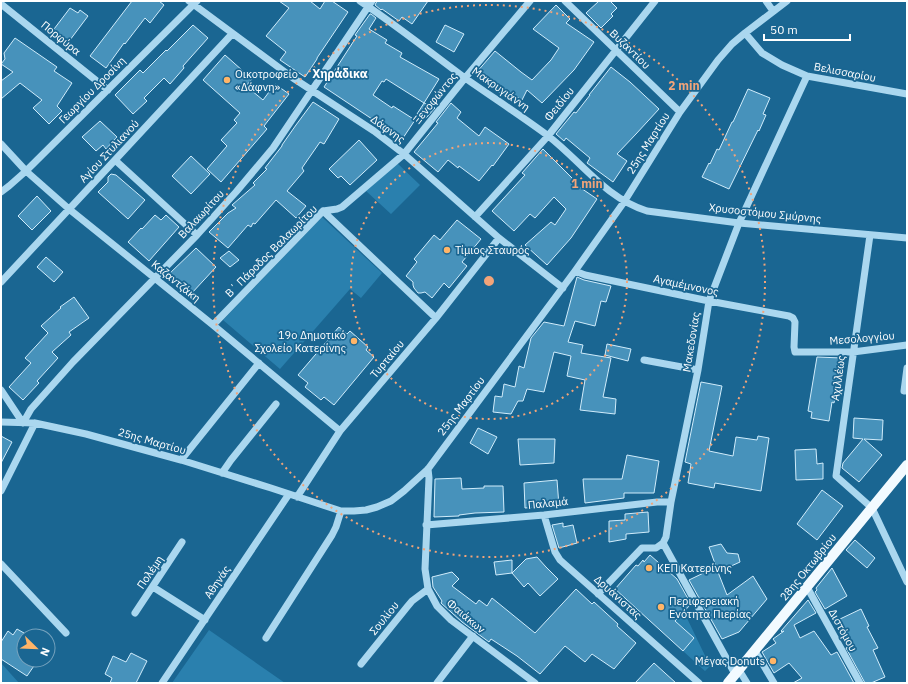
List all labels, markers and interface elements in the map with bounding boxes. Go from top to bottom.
scale bar [764,16,850,42]
street label: Πορφύρα [38,18,84,58]
text: 50 m [770,22,798,37]
street label: Βυζαντίου [607,26,653,72]
street label: Γεωργίου Δροσίνη [56,54,128,126]
street label: Βελισσαρίου [813,59,877,85]
street label: Μακρυγιάννη [469,64,533,114]
district label: Χηράδικα [312,66,368,81]
place label: Οικοτροφείο «Δάφνη» [235,67,298,94]
street label: Ξενοφώντος [410,69,460,127]
marker: Οικοτροφείο «Δάφνη» [222,75,232,85]
text: 2 min [668,78,700,93]
street label: Φειδίου [541,84,577,124]
street label: 25ης Μαρτίου [623,110,673,176]
street label: Δάφνης [368,112,408,146]
street label: Αγίου Στυλιανού [76,116,142,186]
text: 1 min [571,176,603,191]
street label: Βαλαωρίτου [175,187,227,241]
street label: Χρυσοστόμου Σμύρνης [708,200,822,226]
street label: Β΄ Πάροδος Βαλαωρίτου [222,202,320,300]
place label: Τίμιος Σταυρός [455,243,529,257]
marker: Τίμιος Σταυρός [442,245,452,255]
street label: Καζαντζάκη [149,257,203,305]
street label: Αγαμέμνονος [652,271,720,299]
centre of rings [482,274,496,288]
street label: Μακεδονίας [679,311,703,373]
place label: 19ο Δημοτικό Σχολείο Κατερίνης [254,328,346,355]
street label: Μεσολογγίου [829,328,895,348]
marker: 19ο Δημοτικό Σχολείο Κατερίνης [349,336,359,346]
street label: Τυρταίου [367,337,407,381]
street label: Αχιλλέως [828,354,848,402]
street label: 25ης Μαρτίου [434,374,488,438]
street label: 25ης Μαρτίου [116,425,188,457]
street label: Παλαμά [527,494,569,512]
street label: 28ης Οκτωβρίου [777,531,839,603]
street label: Πολέμη [134,552,166,592]
place label: ΚΕΠ Κατερίνης [657,561,732,575]
street label: Αθηνάς [201,563,233,601]
marker: ΚΕΠ Κατερίνης [644,563,654,573]
street label: Δρυάνιστας [591,572,645,622]
place label: Περιφερειακή Ενότητα Πιερίας [669,594,751,621]
street label: Φαιάκων [444,596,488,636]
street label: Σουλίου [366,598,402,638]
marker: Περιφερειακή Ενότητα Πιερίας [656,602,666,612]
street label: Διστόμου [826,606,860,654]
north arrow [16,628,56,668]
text: N [37,646,53,658]
place label: Μέγας Donuts [695,654,765,668]
marker: Μέγας Donuts [768,656,778,666]

